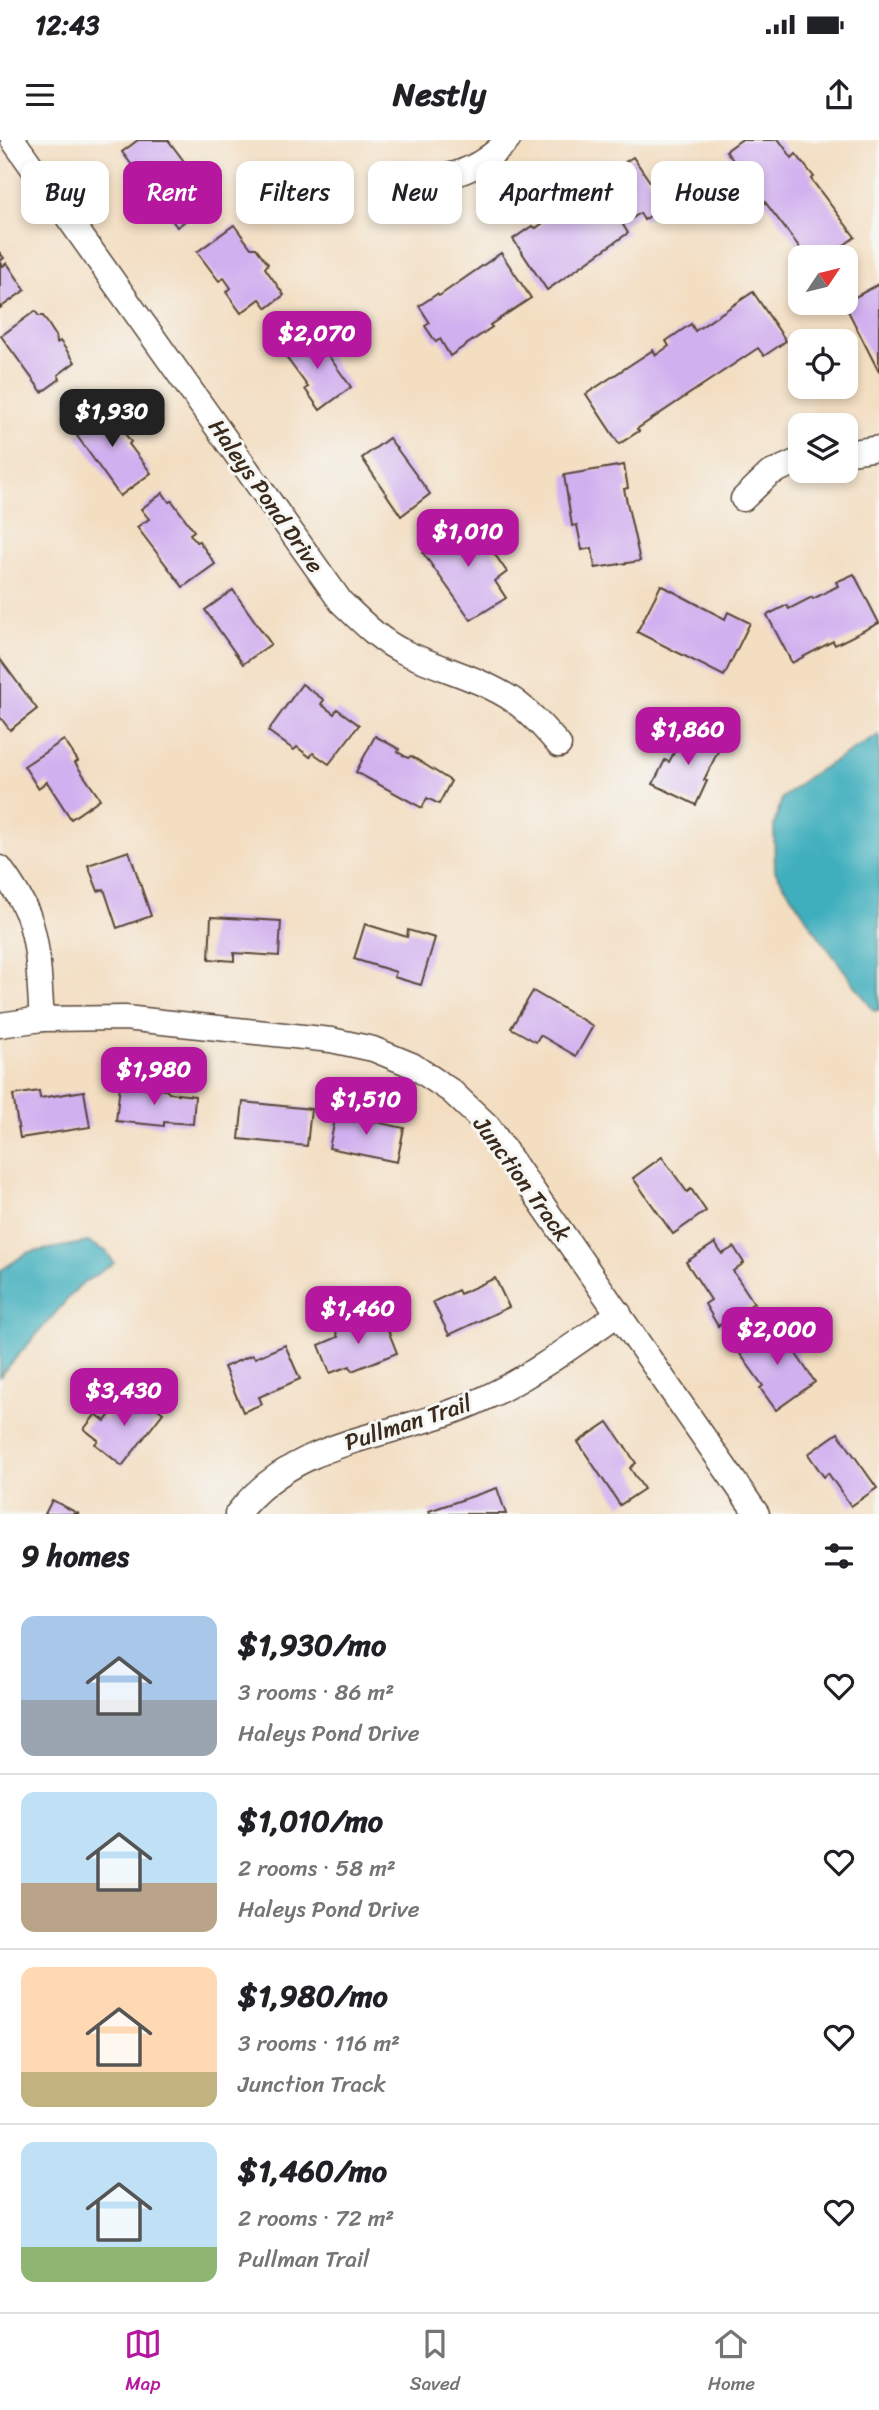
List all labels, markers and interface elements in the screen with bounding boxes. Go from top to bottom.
text: 12:43 [35,2,100,48]
text: Nestly [393,66,486,123]
icon: menu [21,76,59,114]
icon: share [820,76,858,114]
chip: Buy [21,161,109,224]
chip: Rent [123,161,222,224]
chip: Filters [236,161,354,224]
chip: New [368,161,462,224]
chip: Apartment [476,161,637,224]
chip: House [651,161,764,224]
north arrow [788,245,858,315]
map controls [788,245,858,483]
pin: $2,070 [260,312,374,371]
text: $2,070 [278,313,356,354]
button: locate [788,329,858,399]
pin: $1,930 [55,390,169,449]
text: $1,930 [76,391,148,432]
street label: Haleys Pond Drive [197,410,335,582]
button: layers [788,413,858,483]
pin: $1,010 [411,510,525,569]
text: $1,010 [433,511,503,552]
pin: $1,860 [631,708,745,767]
text: $1,860 [651,709,725,750]
pin: $1,980 [97,1048,211,1107]
text: $1,980 [117,1049,191,1090]
pin: $1,510 [309,1077,423,1137]
text: $1,510 [331,1079,401,1120]
street label: Junction Track [461,1106,582,1251]
pin: $1,460 [301,1286,415,1346]
text: $1,460 [321,1288,395,1329]
pin: $2,000 [720,1308,834,1367]
text: $2,000 [738,1309,816,1350]
pin: $3,430 [67,1368,181,1428]
text: $3,430 [86,1370,162,1411]
street label: Pullman Trail [339,1383,477,1463]
text: 9 homes [21,1529,129,1583]
icon: filters [820,1537,858,1575]
text: $1,930/mo [238,1618,386,1672]
icon: home [77,1644,161,1728]
icon: heart [820,1667,858,1705]
text: 3 rooms · 86 m² [238,1672,394,1713]
text: Haleys Pond Drive [238,1713,419,1754]
text: $1,010/mo [238,1794,383,1848]
icon: home [77,1820,161,1904]
icon: heart [820,1843,858,1881]
text: 2 rooms · 58 m² [238,1848,396,1889]
text: Haleys Pond Drive [238,1889,419,1930]
text: $1,980/mo [238,1969,388,2023]
icon: home [77,1995,161,2079]
icon: heart [820,2018,858,2056]
text: 3 rooms · 116 m² [238,2023,400,2064]
text: Junction Track [238,2064,386,2105]
text: $1,460/mo [238,2144,387,2198]
icon: home [77,2170,161,2254]
icon: heart [820,2193,858,2231]
text: 2 rooms · 72 m² [238,2198,394,2239]
text: Pullman Trail [238,2239,370,2280]
tab: Map [124,2325,162,2400]
tab: Saved [410,2325,460,2400]
tab: Home [708,2325,755,2400]

